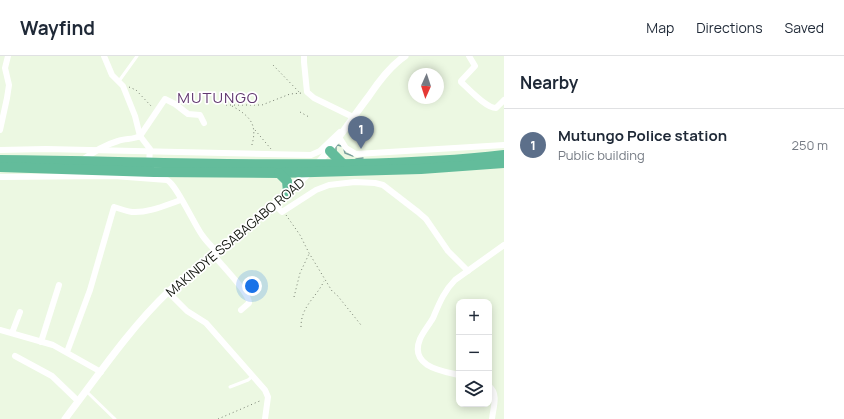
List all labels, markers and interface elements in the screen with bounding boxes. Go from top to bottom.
text: Wayfind [20,15,95,41]
text: Map [646,18,674,37]
text: Directions [696,18,763,37]
text: Saved [785,18,824,37]
north arrow [408,68,444,104]
text: Nearby [520,71,578,94]
district label: MUTUNGO [177,87,259,108]
pin: 1 [348,116,374,149]
text: Mutungo Police station [558,125,727,146]
text: 1 [530,136,536,154]
text: 250 m [792,136,828,154]
text: Public building [558,146,645,164]
street label: MAKINDYE SSABAGABO ROAD [162,173,308,301]
your location [242,276,262,296]
map controls [456,299,492,407]
button: + [456,299,492,335]
button: − [456,335,492,371]
button: layers [456,371,492,407]

